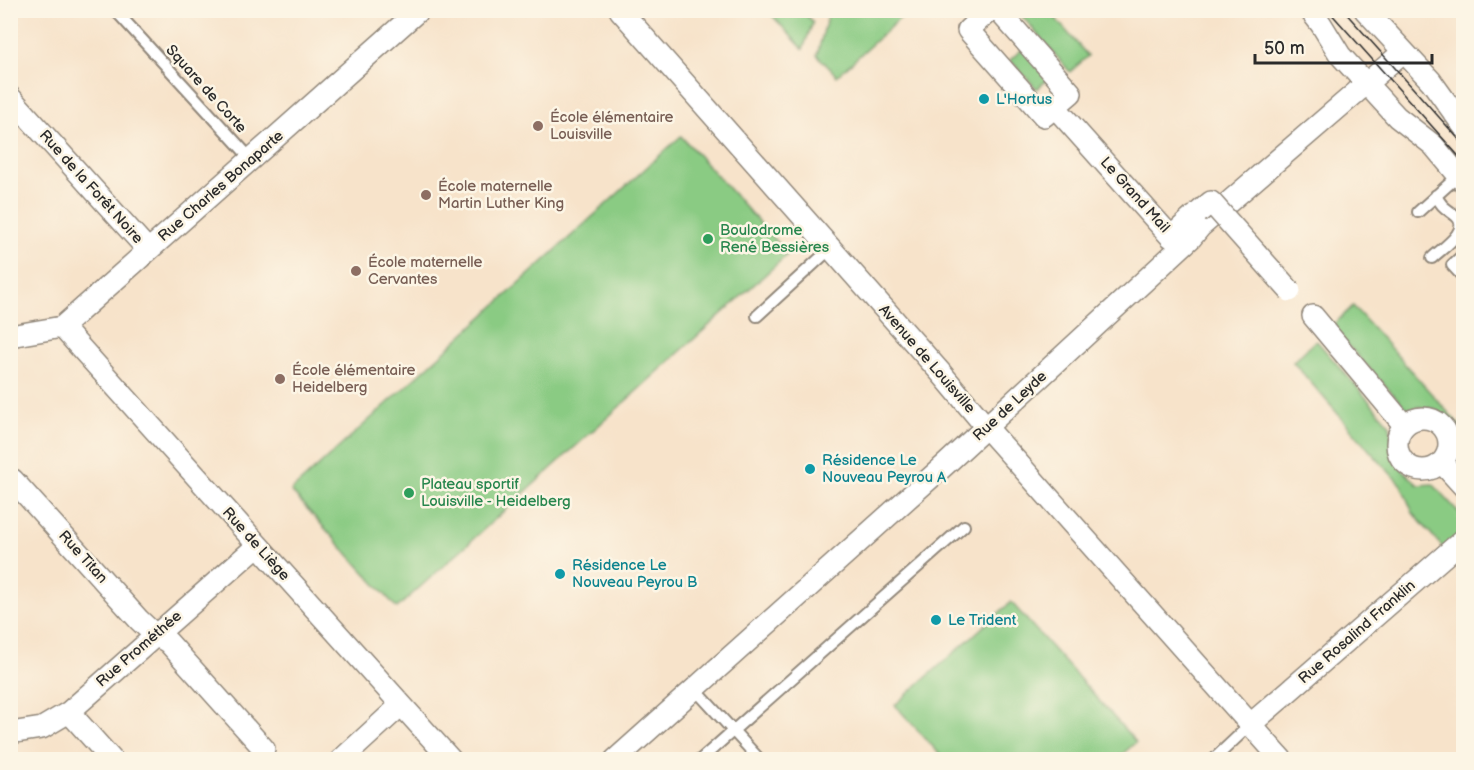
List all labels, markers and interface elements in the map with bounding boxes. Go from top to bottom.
scale bar [1255,27,1432,65]
text: 50 m [1264,38,1305,59]
street label: Square de Corte [161,41,251,137]
place label: L'Hortus [996,90,1053,109]
marker: L'Hortus [977,92,991,106]
place label: École élémentaire Louisville [550,108,674,144]
marker: École élémentaire Louisville [531,119,545,133]
street label: Rue de la Forêt Noire [35,126,147,248]
street label: Rue Charles Bonaparte [154,126,288,246]
street label: Le Grand Mail [1096,153,1174,237]
place label: École maternelle Martin Luther King [438,177,564,213]
marker: École maternelle Martin Luther King [419,188,433,202]
place label: Boulodrome René Bessières [720,221,830,257]
marker: Boulodrome René Bessières [701,232,715,246]
place label: École maternelle Cervantes [368,253,483,289]
marker: École maternelle Cervantes [349,264,363,278]
street label: Avenue de Louisville [875,301,979,417]
place label: École élémentaire Heidelberg [292,361,416,397]
street label: Rue de Leyde [969,367,1051,445]
marker: École élémentaire Heidelberg [273,372,287,386]
place label: Résidence Le Nouveau Peyrou A [822,451,947,487]
marker: Résidence Le Nouveau Peyrou A [803,462,817,476]
place label: Plateau sportif Louisville - Heidelberg [421,475,571,511]
marker: Plateau sportif Louisville - Heidelberg [402,486,416,500]
street label: Rue de Liège [218,503,294,585]
street label: Rue Titan [54,527,112,587]
place label: Résidence Le Nouveau Peyrou B [572,556,697,592]
marker: Résidence Le Nouveau Peyrou B [553,567,567,581]
street label: Rue Rosalind Franklin [1295,576,1419,688]
street label: Rue Prométhée [92,607,186,691]
place label: Le Trident [948,611,1017,630]
marker: Le Trident [929,613,943,627]

